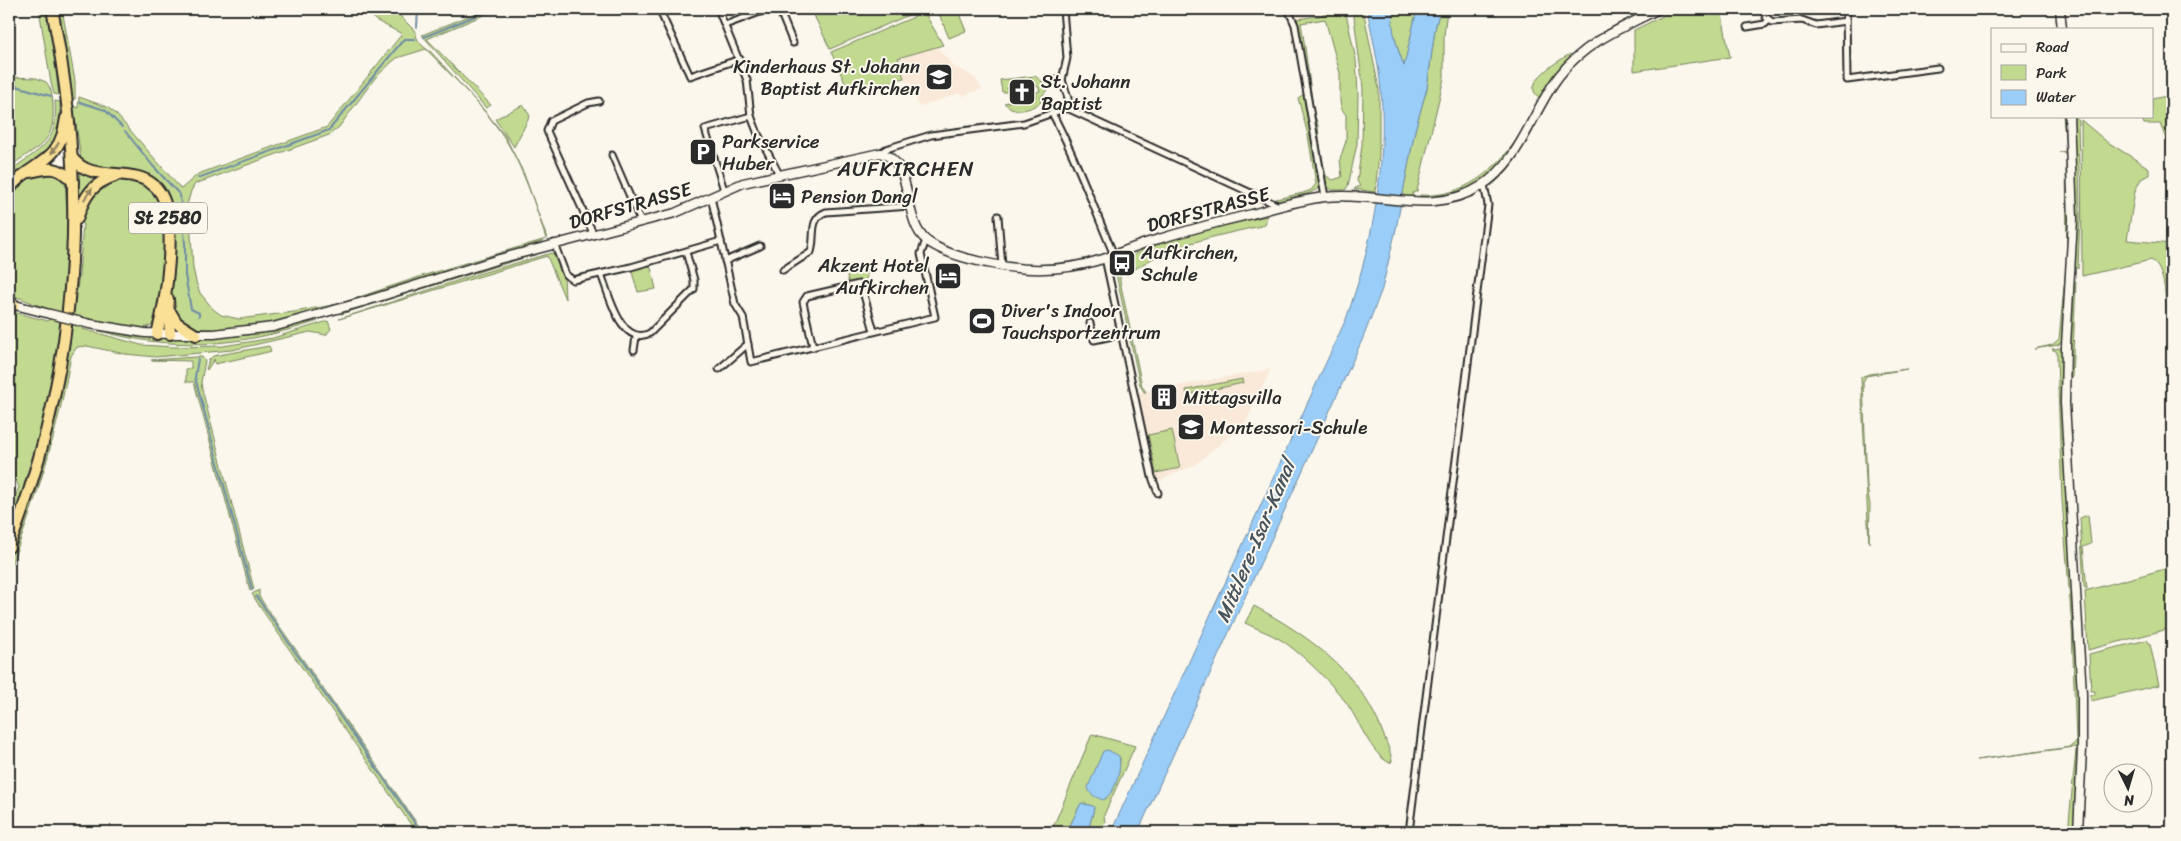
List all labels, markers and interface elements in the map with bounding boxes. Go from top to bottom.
legend [1991,28,2154,118]
text: Road [2036,34,2069,60]
place label: Kinderhaus St. Johann Baptist Aufkirchen [733,50,920,105]
text: Park [2036,60,2067,86]
school or university icon: Kinderhaus St. Johann Baptist Aufkirchen [924,62,954,92]
place label: St. Johann Baptist [1041,65,1131,120]
church icon: St. Johann Baptist [1007,77,1037,107]
text: Water [2036,84,2076,110]
place label: Parkservice Huber [722,125,820,180]
parking icon: Parkservice Huber [688,137,718,167]
one-way arrow [50,141,60,154]
district label: AUFKIRCHEN [836,150,975,188]
street label: DORFSTRASSE [565,172,696,239]
street label: DORFSTRASSE [1143,177,1274,242]
place label: Pension Dangl [801,180,918,213]
hotel icon: Pension Dangl [767,181,797,211]
one-way arrow [83,187,93,201]
road number: St 2580 [129,202,207,234]
place label: Aufkirchen, Schule [1140,236,1239,291]
bus stop icon: Aufkirchen, Schule [1107,248,1137,278]
place label: Akzent Hotel Aufkirchen [817,249,930,304]
hotel icon: Akzent Hotel Aufkirchen [933,261,963,291]
place label: Diver's Indoor Tauchsportzentrum [1001,294,1161,349]
sports icon: Diver's Indoor Tauchsportzentrum [967,306,997,336]
place label: Mittagsvilla [1183,381,1282,414]
building icon: Mittagsvilla [1149,382,1179,412]
place label: Montessori-Schule [1210,411,1367,444]
school or university icon: Montessori-Schule [1176,412,1206,442]
water label: Mittlere-Isar-Kanal [1205,450,1307,628]
north arrow [2104,764,2154,814]
text: N [2123,787,2136,813]

